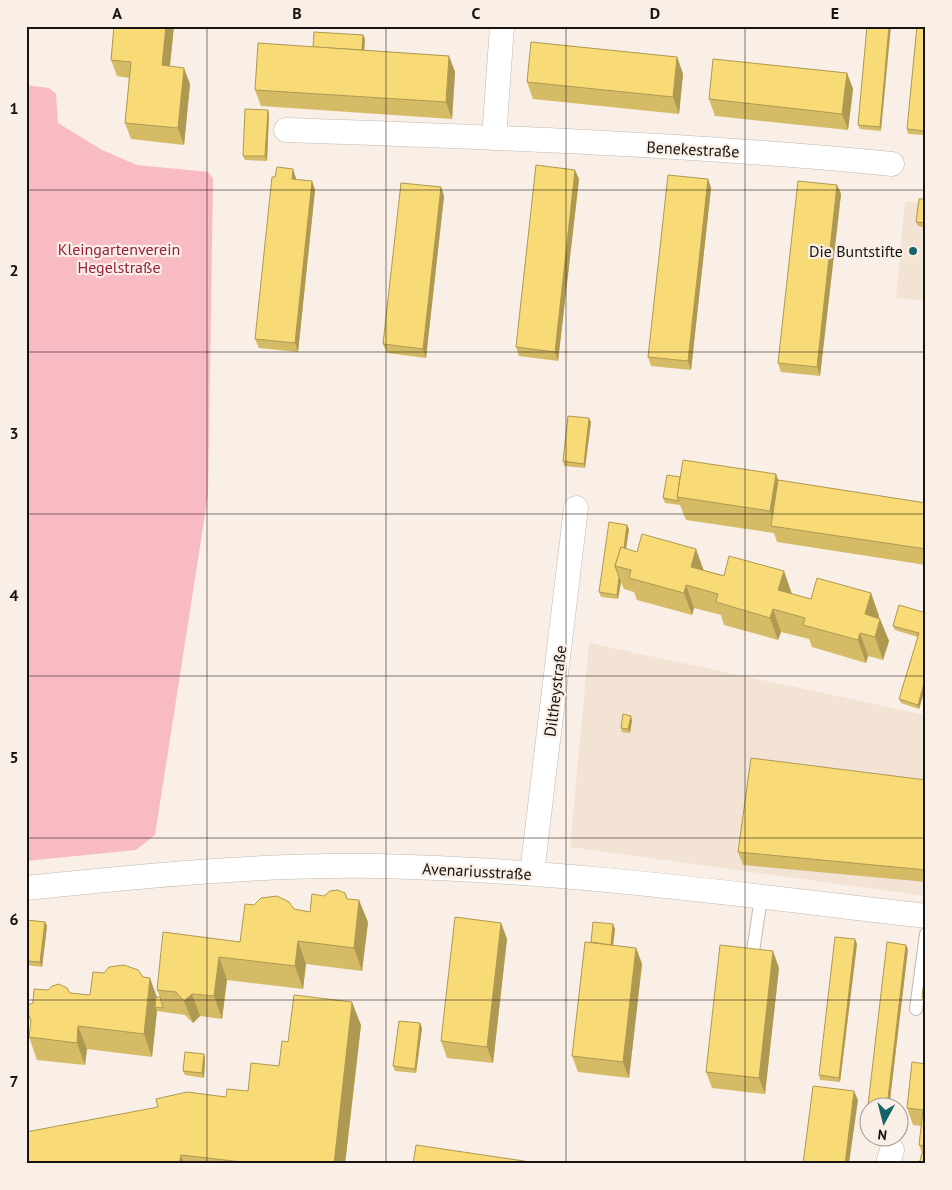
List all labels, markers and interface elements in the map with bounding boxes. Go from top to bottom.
text: A [112,3,122,23]
text: B [292,3,302,23]
text: C [472,3,481,23]
text: D [650,3,660,23]
text: E [831,3,839,23]
text: 1 [9,98,19,118]
street label: Benekestraße [646,137,740,161]
park label: Kleingartenverein Hegelstraße [58,239,180,277]
place label: Die Buntstifte [809,241,903,261]
marker: Die Buntstifte [907,245,919,257]
text: 2 [9,260,19,280]
text: 3 [9,423,19,443]
text: 4 [9,585,19,605]
street label: Diltheystraße [539,644,571,738]
text: 5 [9,747,19,767]
street label: Avenariusstraße [422,858,532,884]
text: 6 [9,909,19,929]
text: 7 [9,1071,19,1091]
north arrow [860,1098,910,1148]
text: N [877,1125,888,1144]

